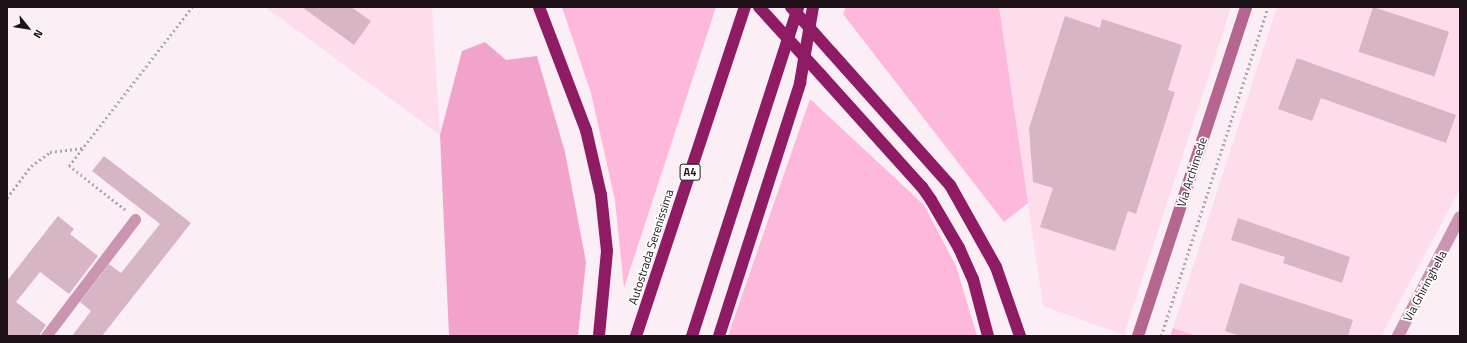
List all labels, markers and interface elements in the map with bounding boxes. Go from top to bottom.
north arrow [8,8,48,48]
text: N [30,27,47,41]
street label: Via Archimede [1174,135,1210,209]
road number: A4 [679,163,701,181]
street label: Autostrada Serenissima [626,187,676,307]
street label: Via Ghiringhella [1400,248,1450,324]

